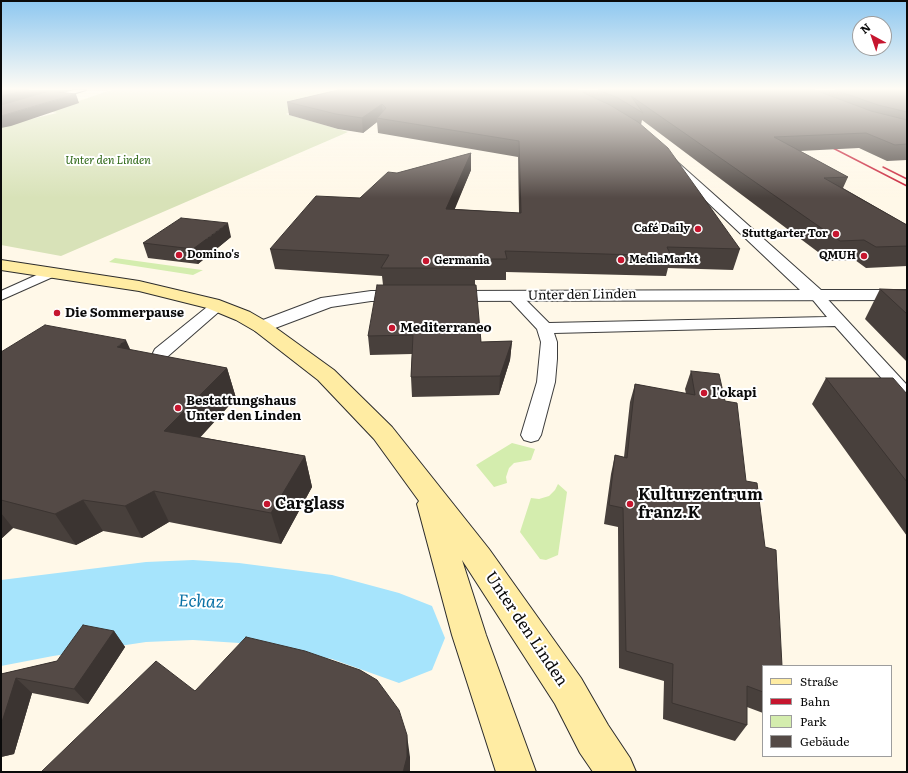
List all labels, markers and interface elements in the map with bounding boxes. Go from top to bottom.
north arrow [852,16,892,56]
text: N [856,18,874,37]
park label: Unter den Linden [65,154,151,168]
place label: Café Daily [634,222,690,236]
marker: Café Daily [693,224,703,234]
place label: Stuttgarter Tor [742,227,828,241]
marker: Stuttgarter Tor [831,229,841,239]
place label: Domino's [187,248,239,262]
place label: QMUH [819,249,856,263]
marker: Domino's [174,250,184,260]
marker: QMUH [859,251,869,261]
place label: MediaMarkt [629,253,698,267]
place label: Germania [434,254,490,268]
marker: MediaMarkt [616,255,626,265]
marker: Germania [421,256,431,266]
street label: Unter den Linden [527,286,637,304]
place label: Die Sommerpause [65,305,184,321]
marker: Die Sommerpause [52,308,62,318]
place label: Mediterraneo [400,320,492,336]
marker: Mediterraneo [387,323,397,333]
place label: l'okapi [712,385,757,401]
marker: l'okapi [699,388,709,398]
place label: Bestattungshaus Unter den Linden [186,393,301,424]
marker: Bestattungshaus Unter den Linden [173,403,183,413]
place label: Kulturzentrum franz.K [638,485,763,523]
place label: Carglass [275,494,345,514]
marker: Carglass [262,499,272,509]
marker: Kulturzentrum franz.K [625,499,635,509]
street label: Unter den Linden [481,568,571,690]
water label: Echaz [178,591,224,613]
legend [762,665,892,757]
text: Straße [800,672,838,690]
text: Bahn [800,692,830,710]
text: Park [800,712,826,730]
text: Gebäude [800,732,849,750]

